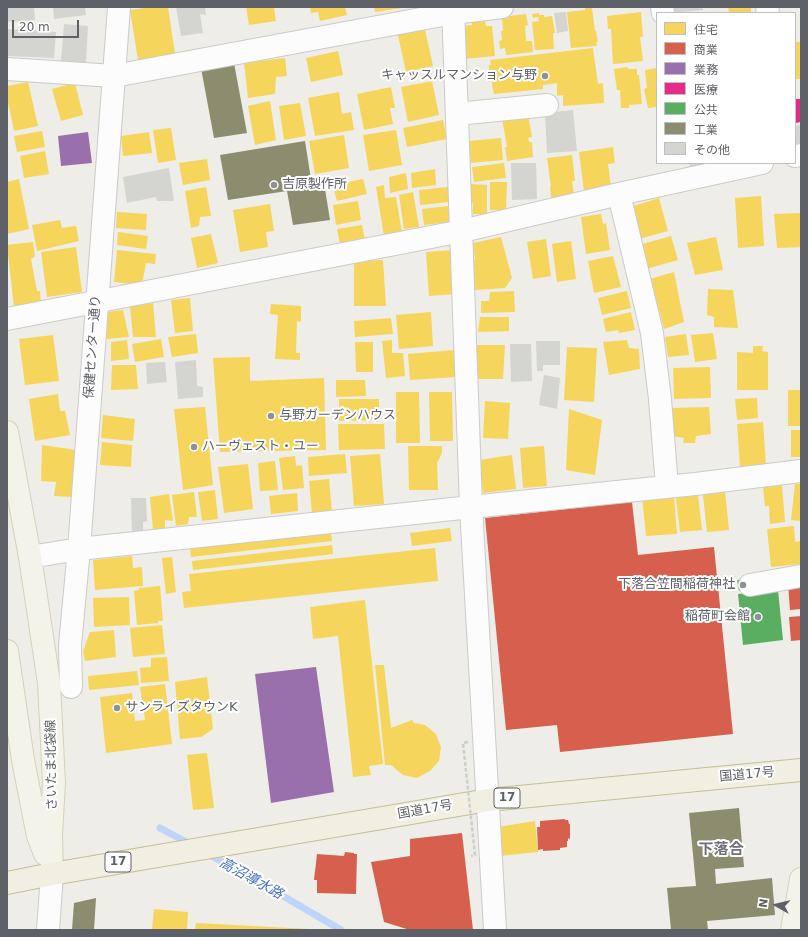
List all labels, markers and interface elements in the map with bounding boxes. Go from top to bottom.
scale bar [14,12,81,38]
legend [656,12,796,164]
text: 20 m [19,20,50,34]
text: 住宅 [694,23,718,37]
text: 商業 [694,43,718,57]
text: 業務 [694,63,718,77]
place label: キャッスルマンション与野 [381,68,537,84]
marker: キャッスルマンション与野 [540,71,550,81]
text: 医療 [694,83,718,97]
text: 公共 [694,103,718,117]
text: 工業 [694,123,718,137]
text: その他 [694,143,730,157]
place label: 吉原製作所 [282,177,347,193]
marker: 吉原製作所 [269,180,279,190]
street label: 保健センター通り [82,295,104,399]
place label: 与野ガーデンハウス [279,408,396,424]
marker: 与野ガーデンハウス [266,411,276,421]
place label: ハーヴェスト・ユー [202,439,319,455]
marker: ハーヴェスト・ユー [189,442,199,452]
place label: 下落合笠間稲荷神社 [618,577,735,593]
marker: 下落合笠間稲荷神社 [738,580,748,590]
place label: 稲荷町会館 [685,609,750,625]
marker: 稲荷町会館 [753,612,763,622]
place label: サンライズタウンK [125,700,238,716]
marker: サンライズタウンK [112,703,122,713]
street label: さいたま北袋線 [43,719,61,811]
street label: 国道17号 [719,765,775,785]
road number: 17 [494,788,520,808]
street label: 国道17号 [396,797,454,823]
district label: 下落合 [699,841,743,859]
road number: 17 [105,852,131,872]
water label: 高沼導水路 [216,855,286,903]
north arrow [756,885,796,925]
text: N [757,898,771,909]

